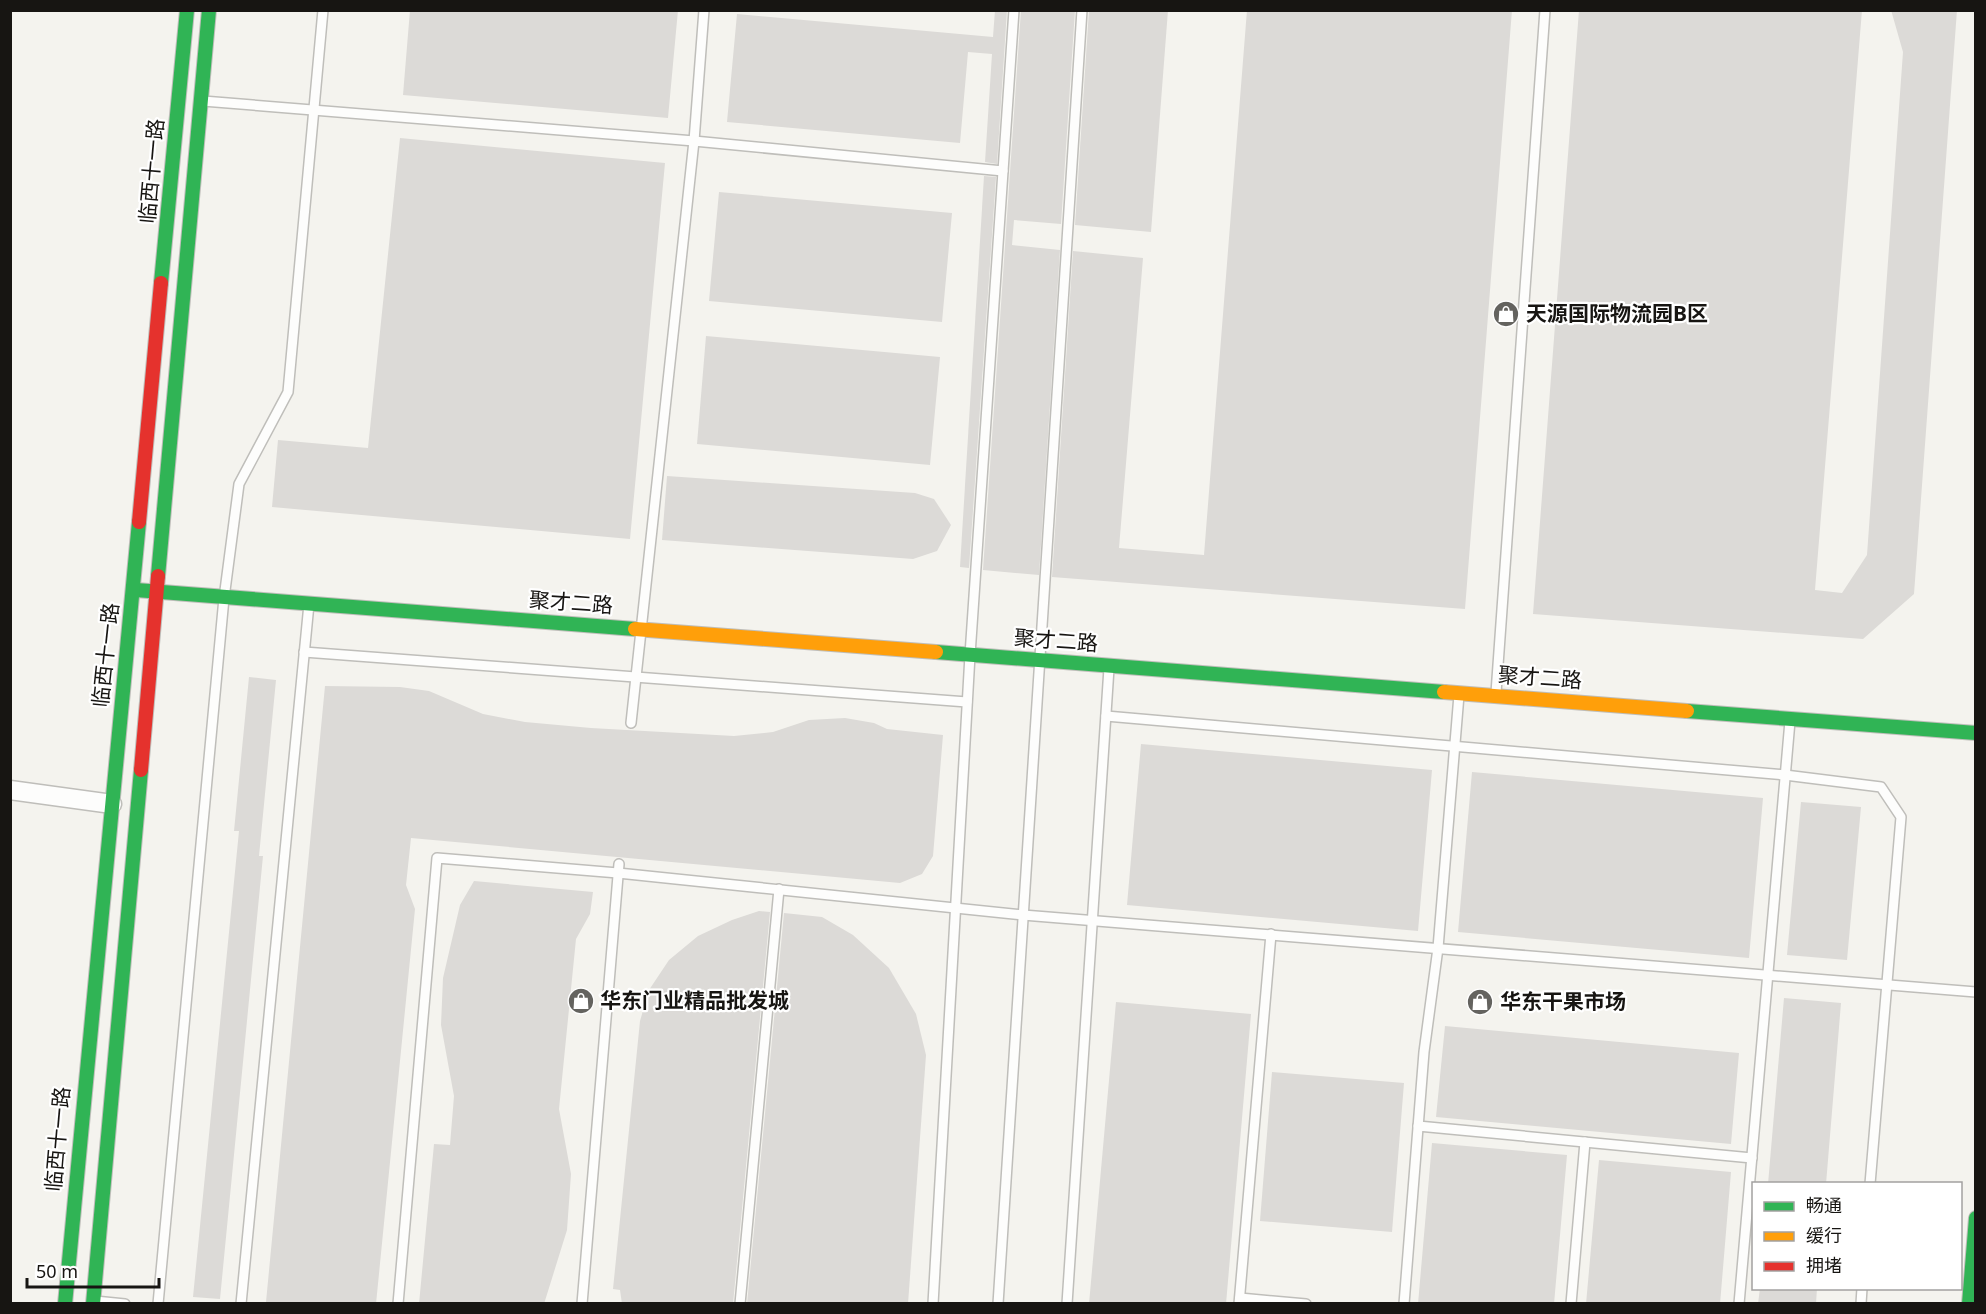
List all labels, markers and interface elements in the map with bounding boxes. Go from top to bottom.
street label: 临西十一路 [132,117,170,224]
shop icon: 天源国际物流园B区 [1491,299,1521,329]
place label: 天源国际物流园B区 [1526,299,1708,327]
street label: 聚才二路 [528,585,614,619]
street label: 临西十一路 [86,601,124,709]
street label: 聚才二路 [1013,623,1099,657]
street label: 聚才二路 [1497,660,1583,694]
shop icon: 华东门业精品批发城 [566,986,596,1016]
place label: 华东门业精品批发城 [600,986,789,1014]
shop icon: 华东干果市场 [1465,987,1495,1017]
place label: 华东干果市场 [1500,987,1626,1015]
street label: 临西十一路 [38,1085,76,1192]
legend [1752,1182,1962,1290]
text: 畅通 [1806,1193,1842,1217]
text: 缓行 [1806,1223,1842,1247]
scale bar [27,1251,159,1289]
text: 拥堵 [1806,1253,1842,1277]
text: 50 m [36,1259,78,1283]

